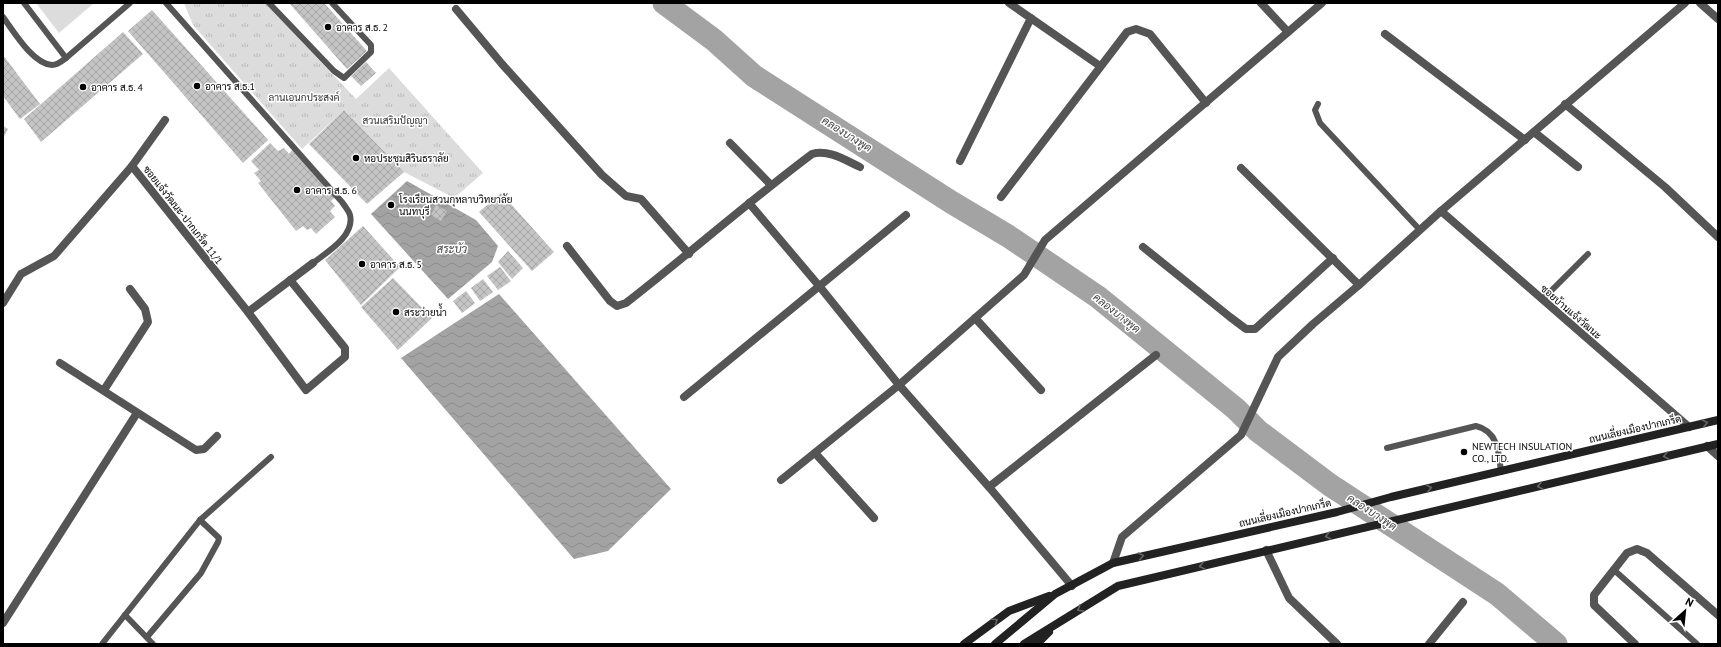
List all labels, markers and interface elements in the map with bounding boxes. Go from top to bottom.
place label: อาคาร ส.ธ. 2 [336,21,388,34]
marker: อาคาร ส.ธ. 2 [323,22,333,32]
place label: อาคาร ส.ธ.1 [205,80,255,93]
place label: อาคาร ส.ธ. 4 [91,81,143,94]
marker: อาคาร ส.ธ.1 [192,81,202,91]
marker: อาคาร ส.ธ. 4 [78,82,88,92]
park label: ลานเอนกประสงค์ [268,90,340,104]
water label: คลองบางพูด [819,113,875,156]
park label: สวนเสริมปัญญา [362,114,428,127]
place label: หอประชุมสิรินธราลัย [364,152,449,166]
marker: หอประชุมสิรินธราลัย [351,153,361,163]
street label: ซอยแจ้งวัฒนะ-ปากเกร็ด 11/1 [140,162,226,267]
place label: อาคาร ส.ธ. 6 [305,184,357,197]
marker: อาคาร ส.ธ. 6 [292,185,302,195]
place label: โรงเรียนสวนกุหลาบวิทยาลัย นนทบุรี [398,193,513,219]
marker: โรงเรียนสวนกุหลาบวิทยาลัย นนทบุรี [386,200,396,210]
water label: สระบัว [437,242,468,256]
place label: อาคาร ส.ธ. 5 [370,258,422,271]
marker: อาคาร ส.ธ. 5 [357,259,367,269]
street label: ซอยบ้านแจ้งวัฒนะ [1538,282,1604,342]
water label: คลองบางพูด [1090,290,1144,337]
place label: สระว่ายน้ำ [404,303,447,319]
marker: สระว่ายน้ำ [391,307,401,317]
street label: ถนนเลี่ยงเมืองปากเกร็ด [1587,410,1682,446]
one-way arrow [1702,419,1709,427]
place label: NEWTECH INSULATION CO., LTD. [1472,440,1572,465]
marker: NEWTECH INSULATION CO., LTD. [1459,447,1469,457]
one-way arrow [1663,451,1670,460]
one-way arrow [1537,481,1543,489]
one-way arrow [1426,485,1432,493]
water label: คลองบางพูด [1344,491,1399,534]
street label: ถนนเลี่ยงเมืองปากเกร็ด [1237,494,1332,530]
one-way arrow [1325,532,1331,540]
one-way arrow [1138,553,1144,561]
one-way arrow [1198,561,1205,569]
north arrow [1665,591,1705,631]
text: N [1683,594,1696,610]
one-way arrow [1077,604,1084,611]
one-way arrow [991,618,998,626]

